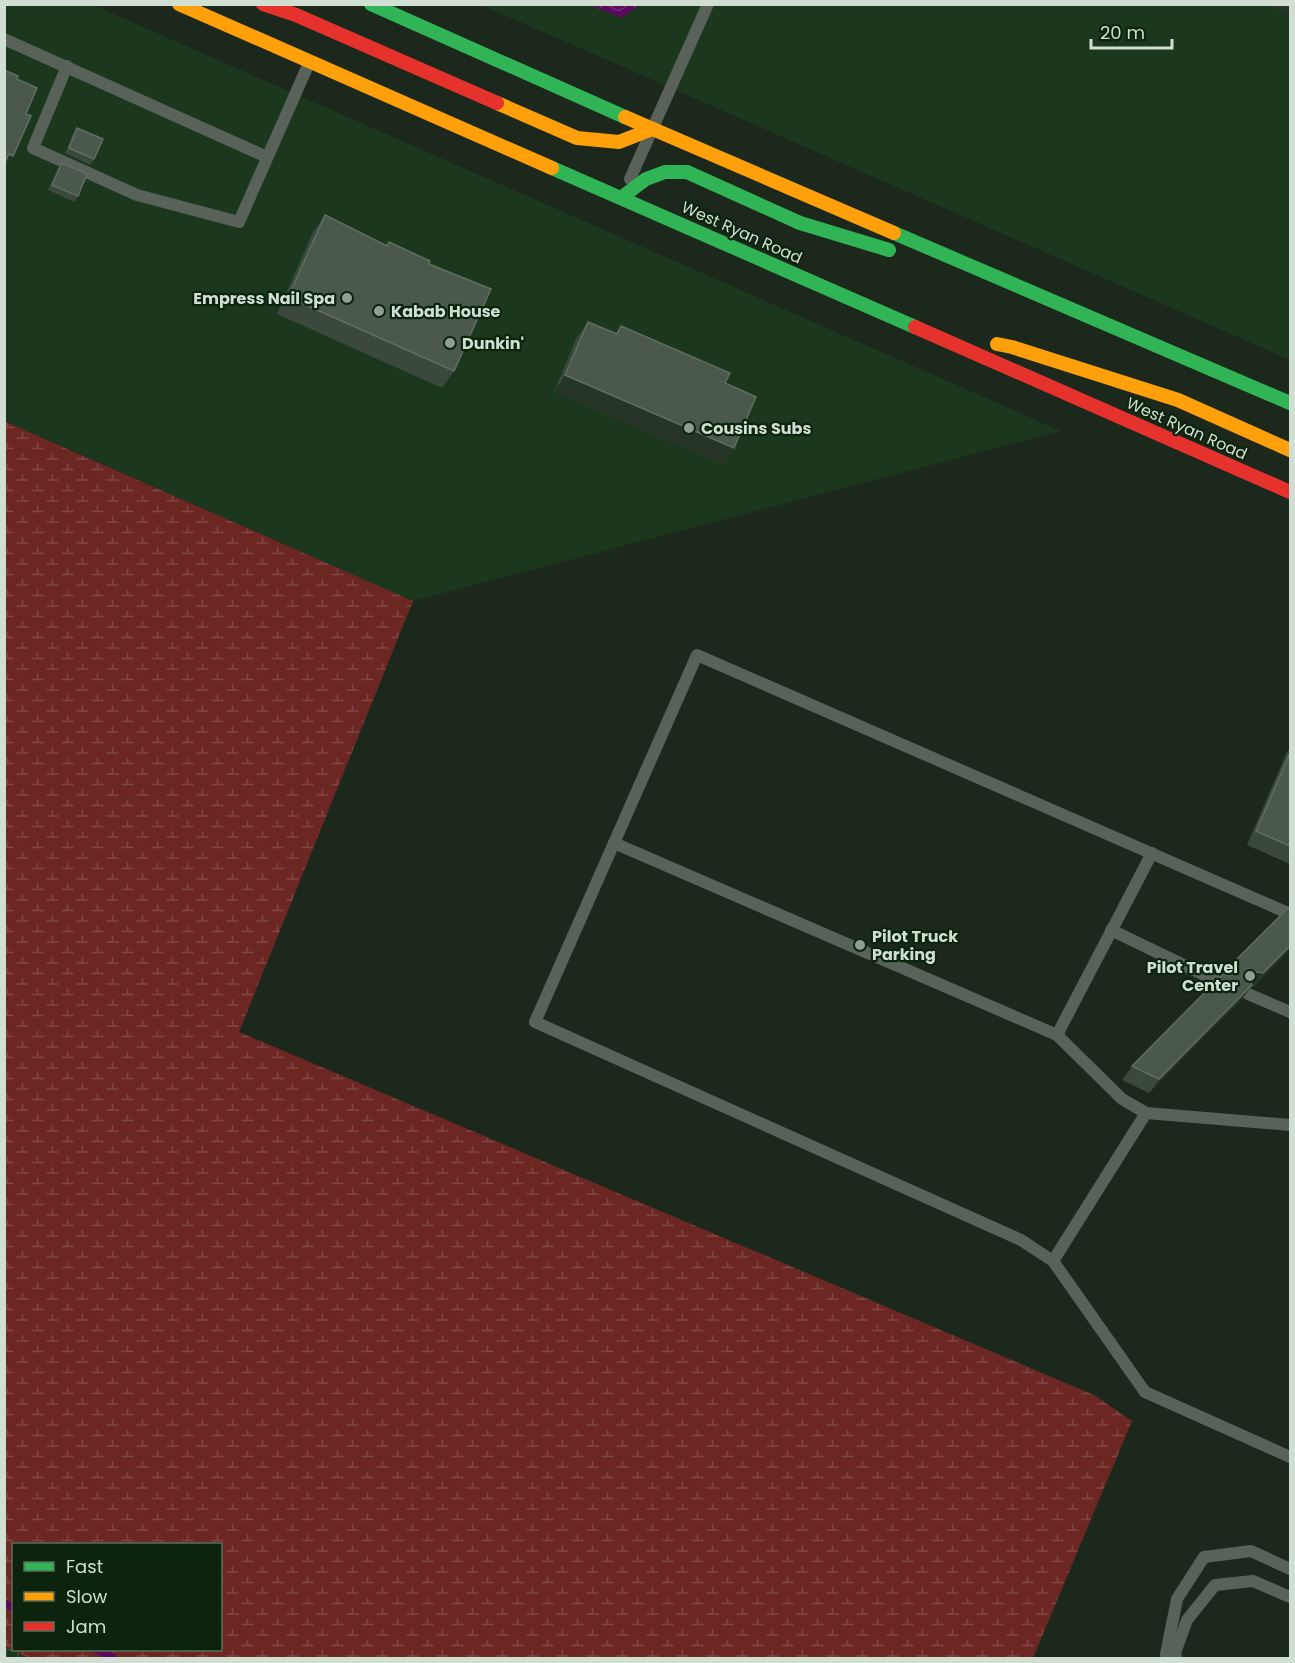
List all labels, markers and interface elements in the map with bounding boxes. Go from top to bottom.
scale bar [1091,12,1172,50]
text: 20 m [1100,20,1145,45]
street label: West Ryan Road [678,196,806,269]
place label: Empress Nail Spa [193,287,335,310]
marker: Empress Nail Spa [340,291,354,305]
place label: Kabab House [391,300,501,323]
marker: Kabab House [372,304,386,318]
place label: Dunkin' [462,332,524,355]
marker: Dunkin' [443,336,457,350]
street label: West Ryan Road [1123,392,1251,465]
place label: Cousins Subs [701,417,811,440]
marker: Cousins Subs [682,421,696,435]
place label: Pilot Truck Parking [872,925,958,966]
marker: Pilot Truck Parking [853,938,867,952]
place label: Pilot Travel Center [1147,956,1238,997]
marker: Pilot Travel Center [1243,969,1257,983]
legend [12,1543,222,1651]
text: Fast [66,1554,103,1579]
text: Slow [66,1584,108,1609]
text: Jam [66,1614,106,1639]

